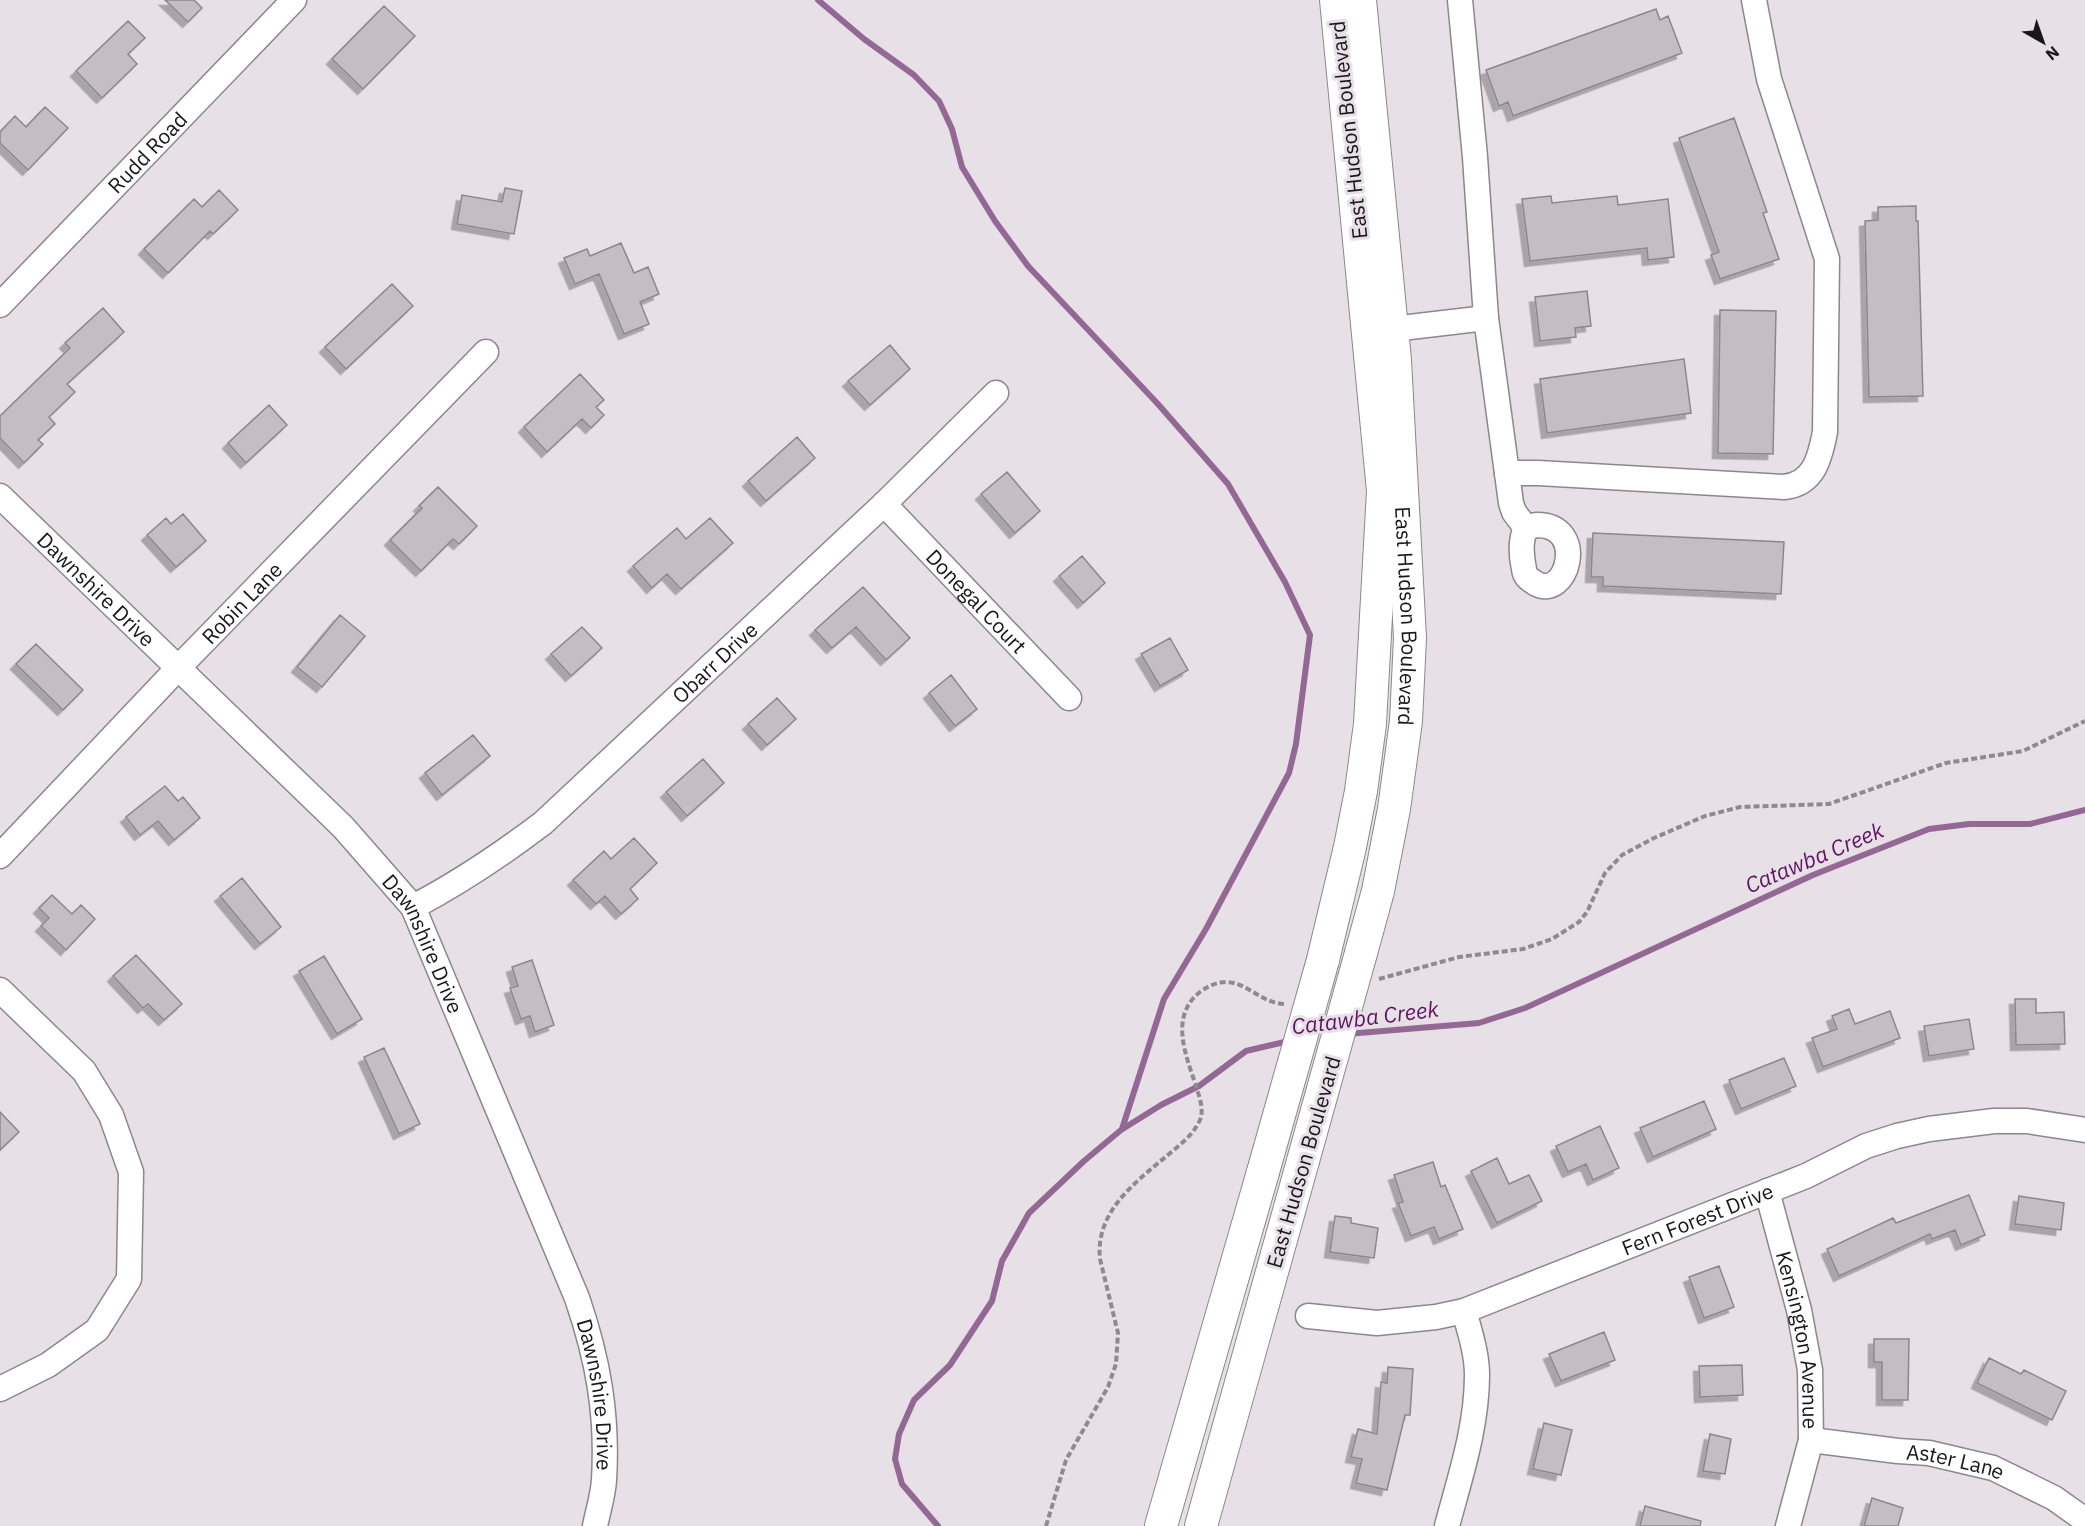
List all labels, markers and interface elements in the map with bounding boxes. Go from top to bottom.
north arrow [2013,12,2073,72]
street label: East Hudson Boulevard [1323,19,1373,241]
text: N [2042,42,2064,65]
street label: Rudd Road [101,106,193,199]
street label: East Hudson Boulevard [1389,506,1424,726]
street label: Dawnshire Drive [31,526,161,652]
street label: Donegal Court [920,543,1033,659]
street label: Robin Lane [195,556,288,650]
street label: Obarr Drive [666,615,763,709]
water label: Catawba Creek [1740,815,1888,899]
street label: Dawnshire Drive [376,868,470,1017]
water label: Catawba Creek [1290,994,1441,1040]
street label: East Hudson Boulevard [1259,1053,1347,1271]
street label: Fern Forest Drive [1617,1176,1777,1261]
street label: Kensington Avenue [1770,1248,1825,1429]
street label: Dawnshire Drive [571,1315,619,1471]
street label: Aster Lane [1905,1438,2010,1486]

